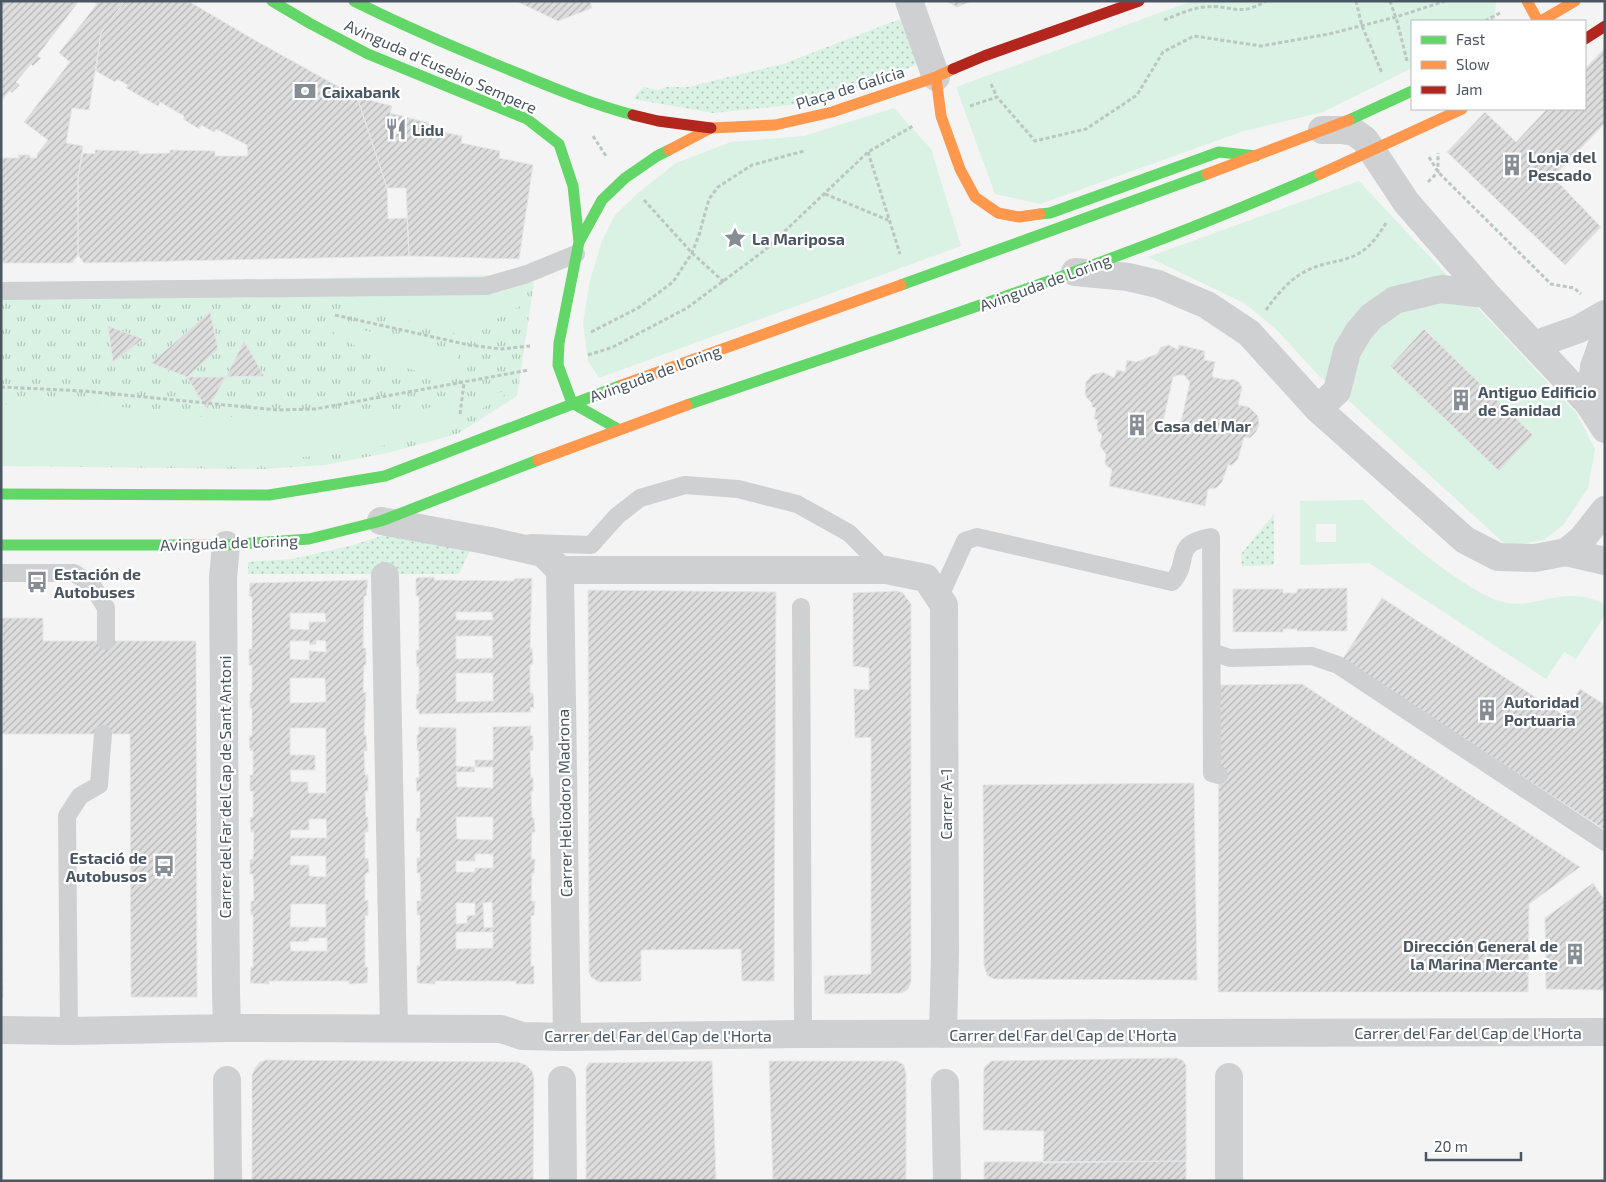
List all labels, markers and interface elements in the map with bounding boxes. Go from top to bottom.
street label: Avinguda d'Eusebio Sempere [342,15,540,117]
legend [1411,20,1586,110]
text: Fast [1456,30,1486,48]
text: Slow [1456,55,1490,73]
street label: Plaça de Galícia [793,61,907,114]
bank icon: Caixabank [292,78,318,104]
text: Jam [1456,80,1482,98]
place label: Caixabank [322,82,400,101]
restaurant icon: Lidu [383,116,409,142]
place label: Lidu [412,120,444,139]
place label: Lonja del Pescado [1528,147,1597,184]
building icon: Lonja del Pescado [1499,152,1525,178]
place icon: La Mariposa [722,225,748,251]
place label: La Mariposa [752,229,845,248]
street label: Avinguda de Loring [977,249,1113,315]
street label: Avinguda de Loring [587,340,723,406]
place label: Antiguo Edificio de Sanidad [1478,382,1597,419]
building icon: Antiguo Edificio de Sanidad [1448,387,1474,413]
building icon: Casa del Mar [1124,412,1150,438]
place label: Casa del Mar [1154,416,1251,435]
street label: Avinguda de Loring [160,530,298,554]
place label: Estación de Autobuses [54,564,141,601]
bus stop icon: Estación de Autobuses [24,569,50,595]
street label: Carrer del Far del Cap de Sant Antoni [215,656,234,918]
place label: Autoridad Portuaria [1504,692,1579,729]
building icon: Autoridad Portuaria [1474,697,1500,723]
street label: Carrer Heliodoro Madrona [553,709,575,897]
street label: Carrer A-1 [936,768,955,840]
place label: Estació de Autobusos [66,848,147,885]
bus stop icon: Estació de Autobusos [151,853,177,879]
place label: Dirección General de la Marina Mercante [1403,936,1558,973]
building icon: Dirección General de la Marina Mercante [1562,941,1588,967]
street label: Carrer del Far del Cap de l'Horta [1354,1023,1582,1042]
street label: Carrer del Far del Cap de l'Horta [949,1025,1177,1044]
street label: Carrer del Far del Cap de l'Horta [544,1026,772,1045]
scale bar [1426,1130,1521,1162]
text: 20 m [1434,1137,1468,1155]

